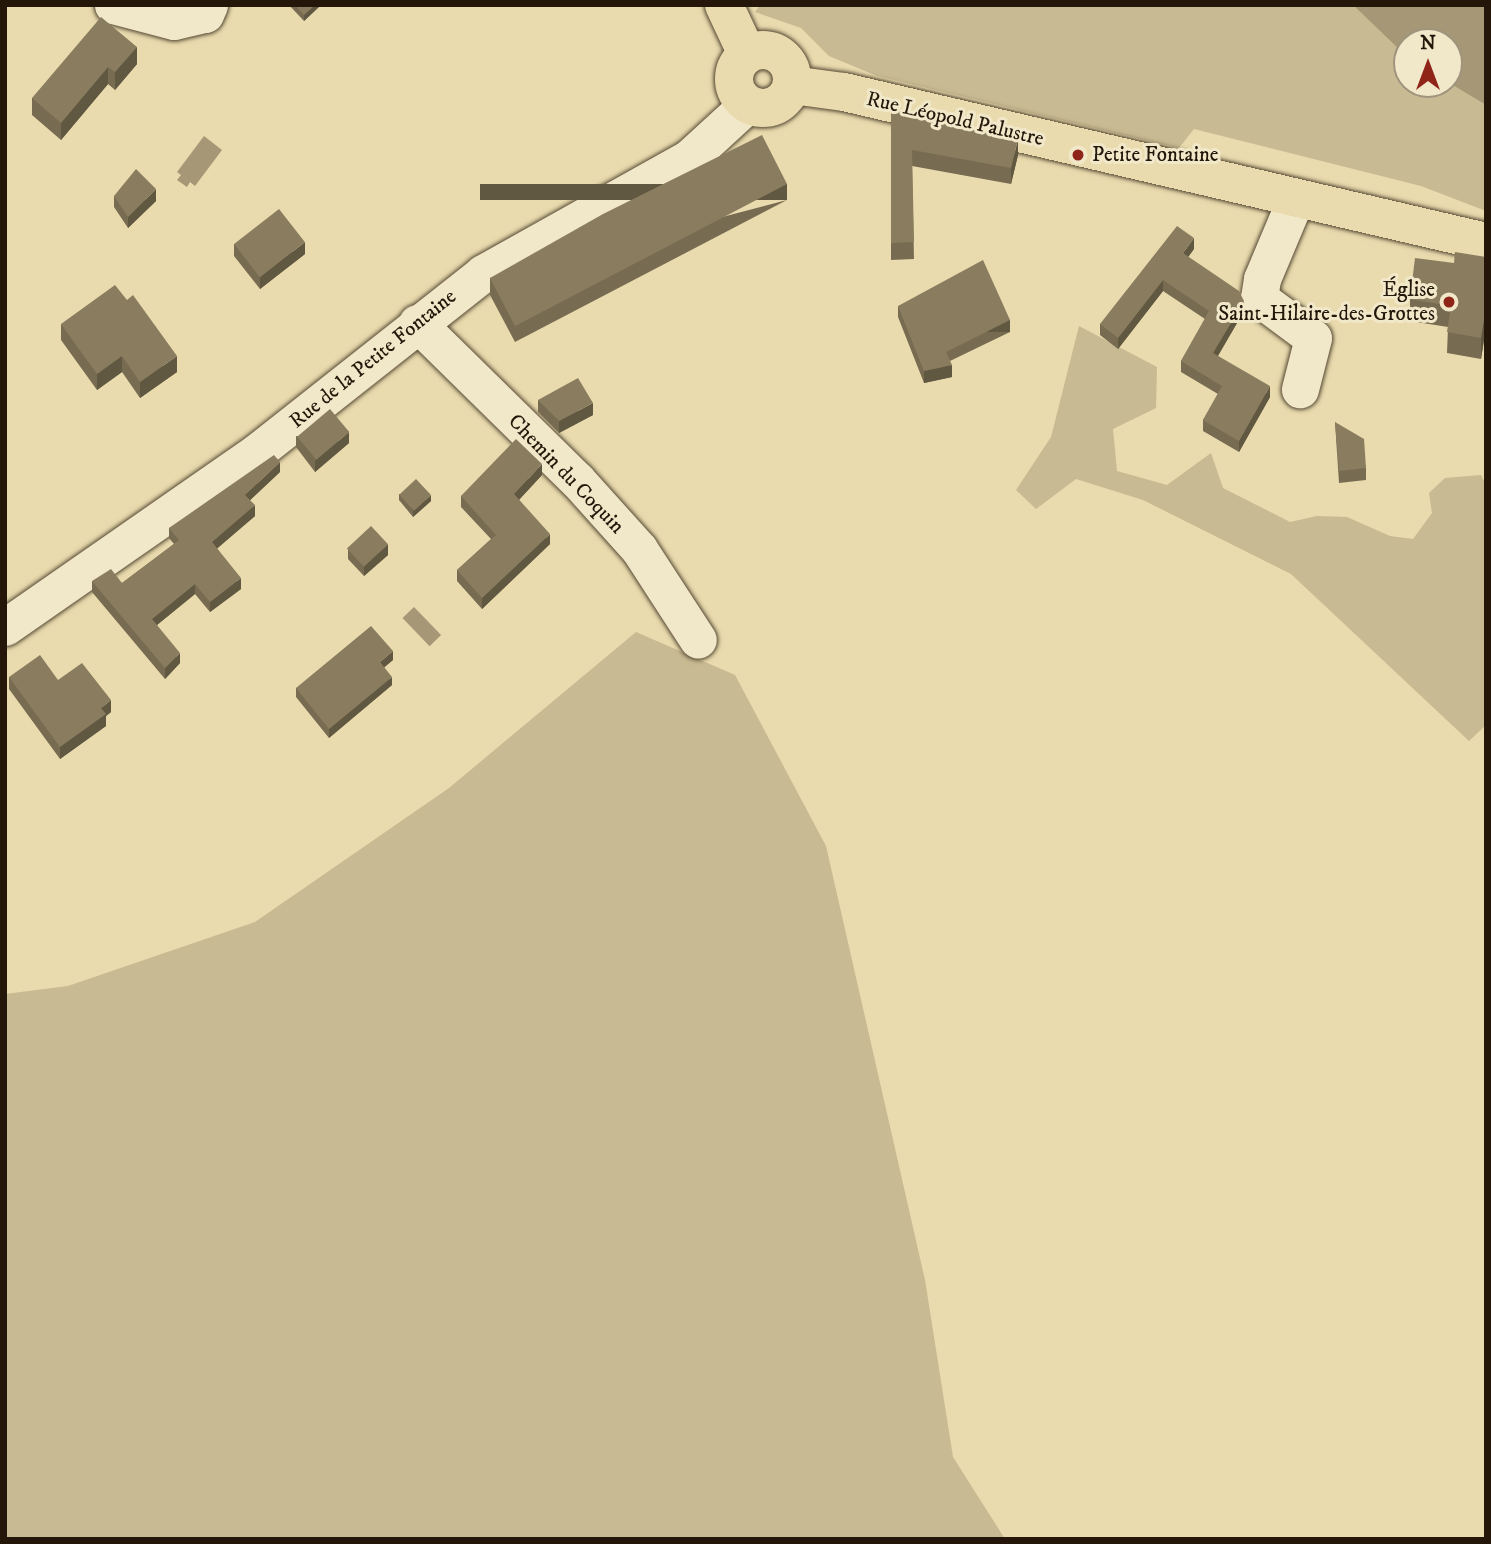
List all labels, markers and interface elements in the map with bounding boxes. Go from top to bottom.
north arrow [1393,28,1463,98]
text: N [1420,32,1436,55]
street label: Rue Léopold Palustre [864,86,1046,152]
place label: Petite Fontaine [1092,142,1218,168]
marker: Petite Fontaine [1070,147,1086,163]
place label: Église Saint-Hilaire-des-Grottes [1218,277,1435,327]
street label: Rue de la Petite Fontaine [285,284,461,434]
marker: Église Saint-Hilaire-des-Grottes [1441,294,1457,310]
street label: Chemin du Coquin [503,409,629,539]

